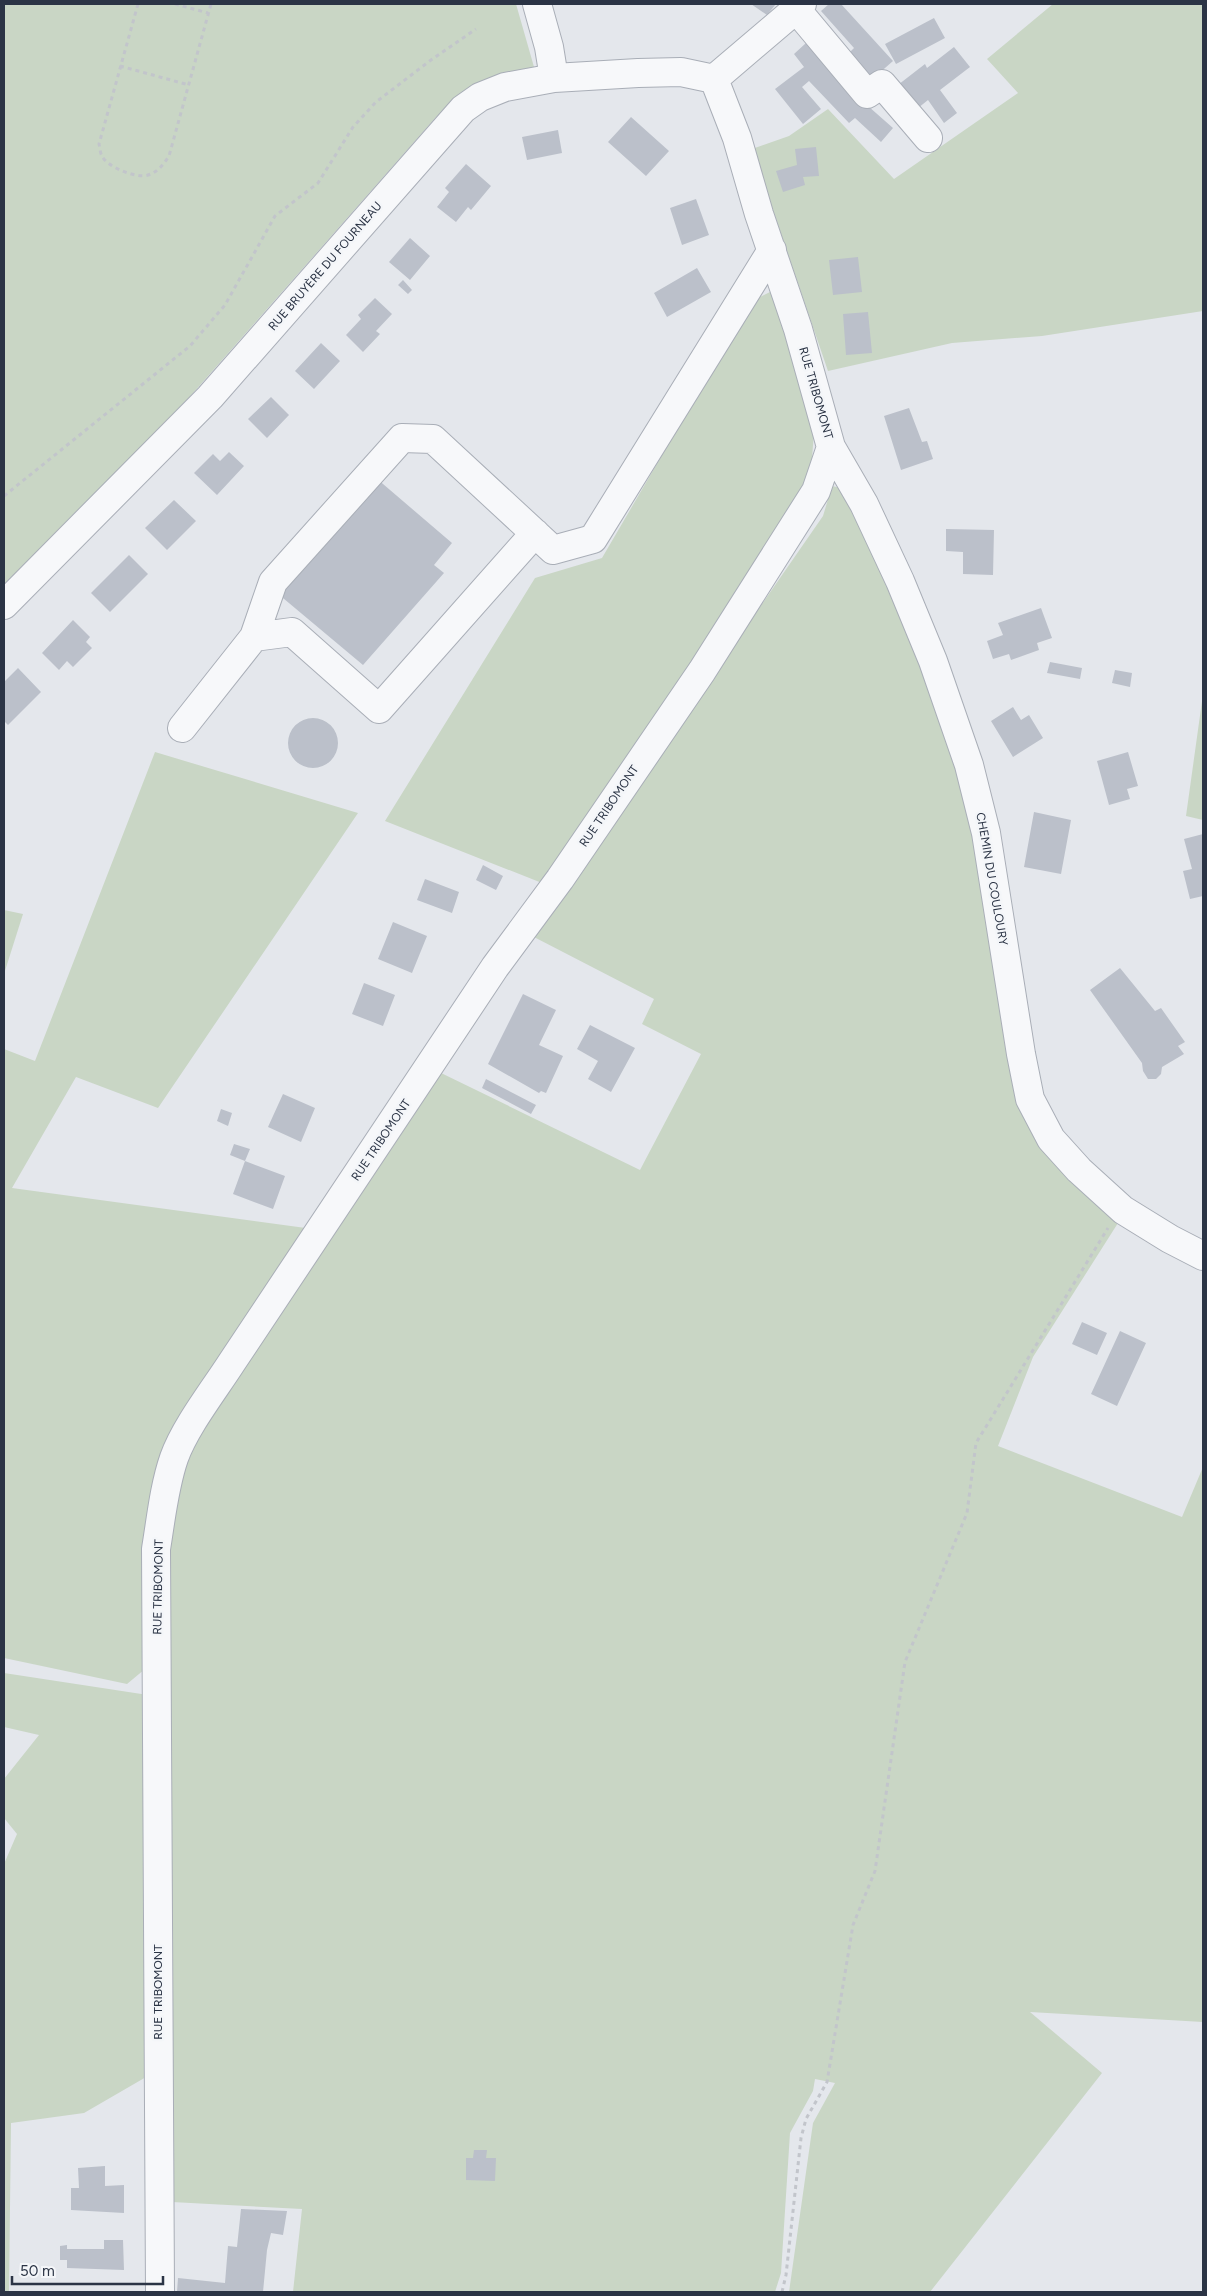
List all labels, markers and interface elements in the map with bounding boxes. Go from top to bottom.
street label: RUE BRUYÈRE DU FOURNEAU [265,199,385,333]
street label: RUE TRIBOMONT [796,345,836,441]
street label: RUE TRIBOMONT [576,762,642,849]
street label: CHEMIN DU COULOURY [973,811,1011,948]
street label: RUE TRIBOMONT [348,1096,414,1183]
street label: RUE TRIBOMONT [150,1539,166,1635]
street label: RUE TRIBOMONT [151,1944,165,2040]
scale bar [12,2254,164,2286]
text: 50 m [20,2262,55,2280]

